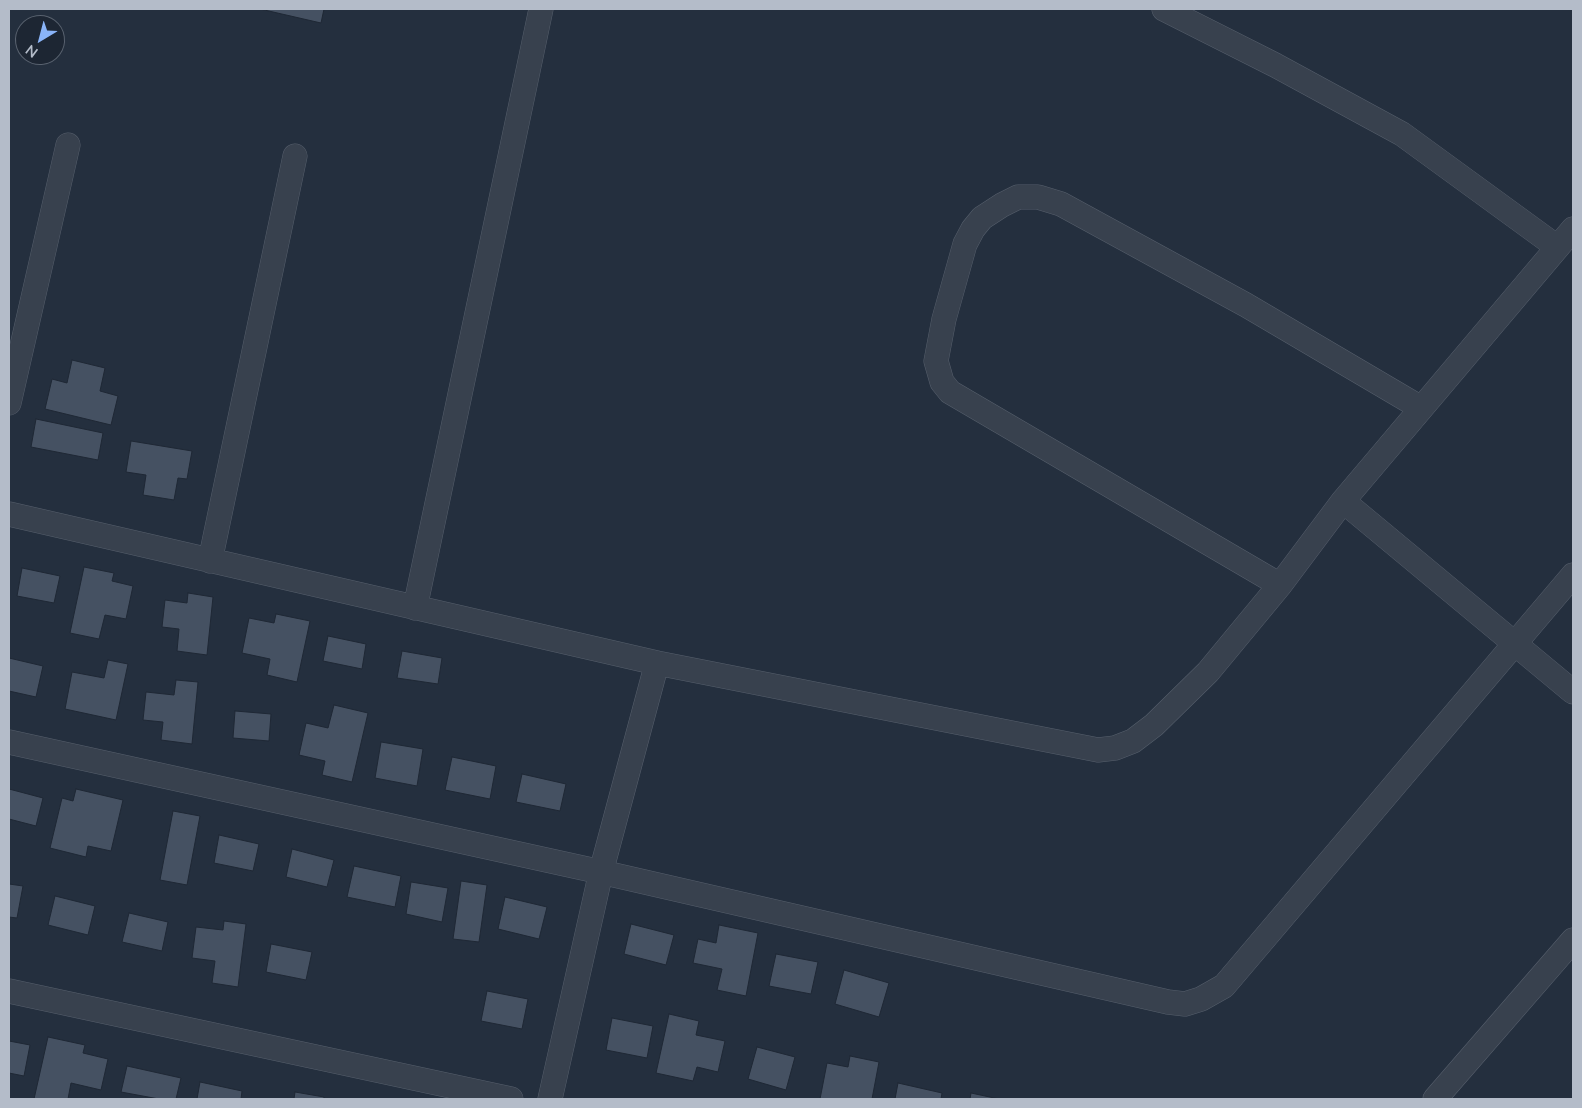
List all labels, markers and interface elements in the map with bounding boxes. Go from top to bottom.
north arrow [15,15,65,65]
text: N [22,42,41,62]

